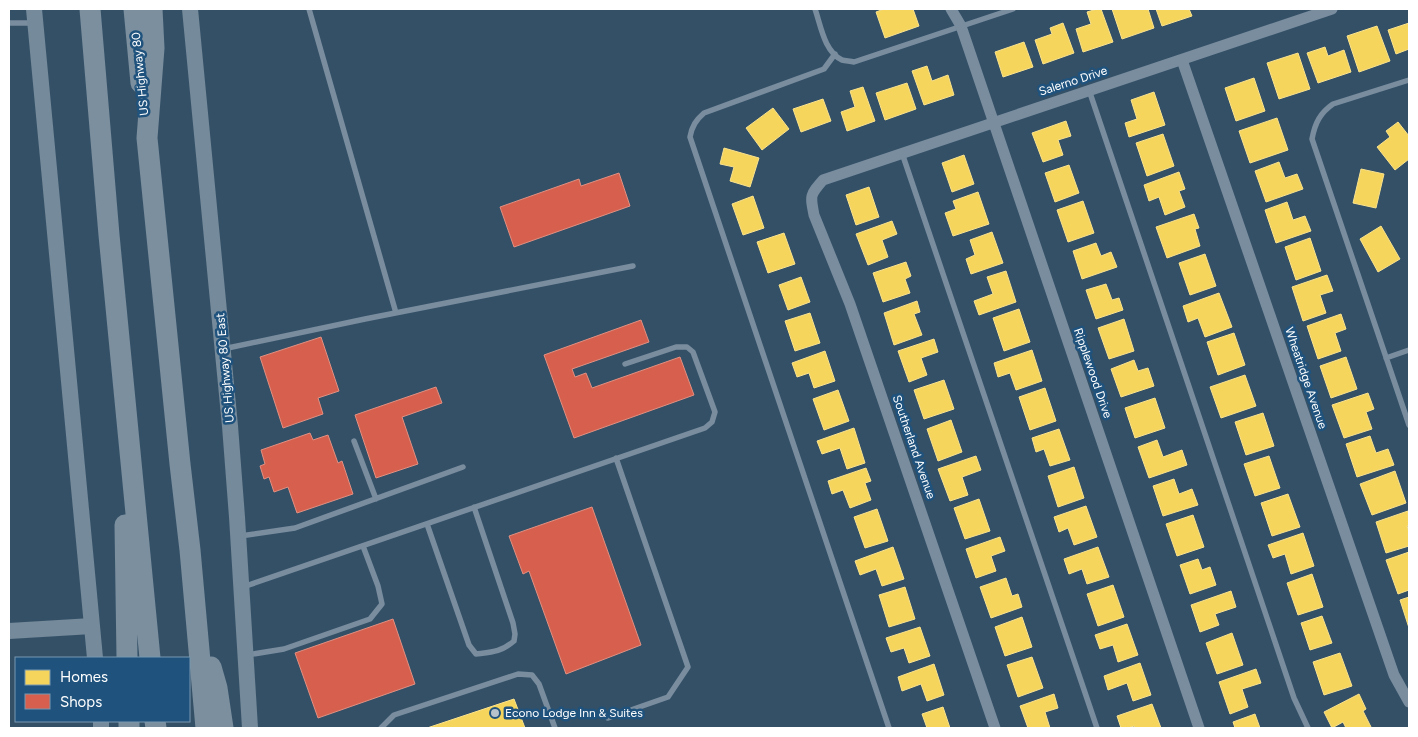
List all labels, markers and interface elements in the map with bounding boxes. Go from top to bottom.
street label: US Highway 80 [129,31,151,116]
street label: Salerno Drive [1037,63,1109,99]
street label: US Highway 80 East [213,312,237,424]
street label: Wheatridge Avenue [1282,325,1330,431]
street label: Ripplewood Drive [1071,326,1115,420]
street label: Southerland Avenue [890,393,938,501]
legend [15,657,190,722]
text: Homes [60,668,108,686]
text: Shops [60,693,102,711]
place label: Econo Lodge Inn & Suites [505,706,643,720]
marker: Econo Lodge Inn & Suites [489,707,501,719]

